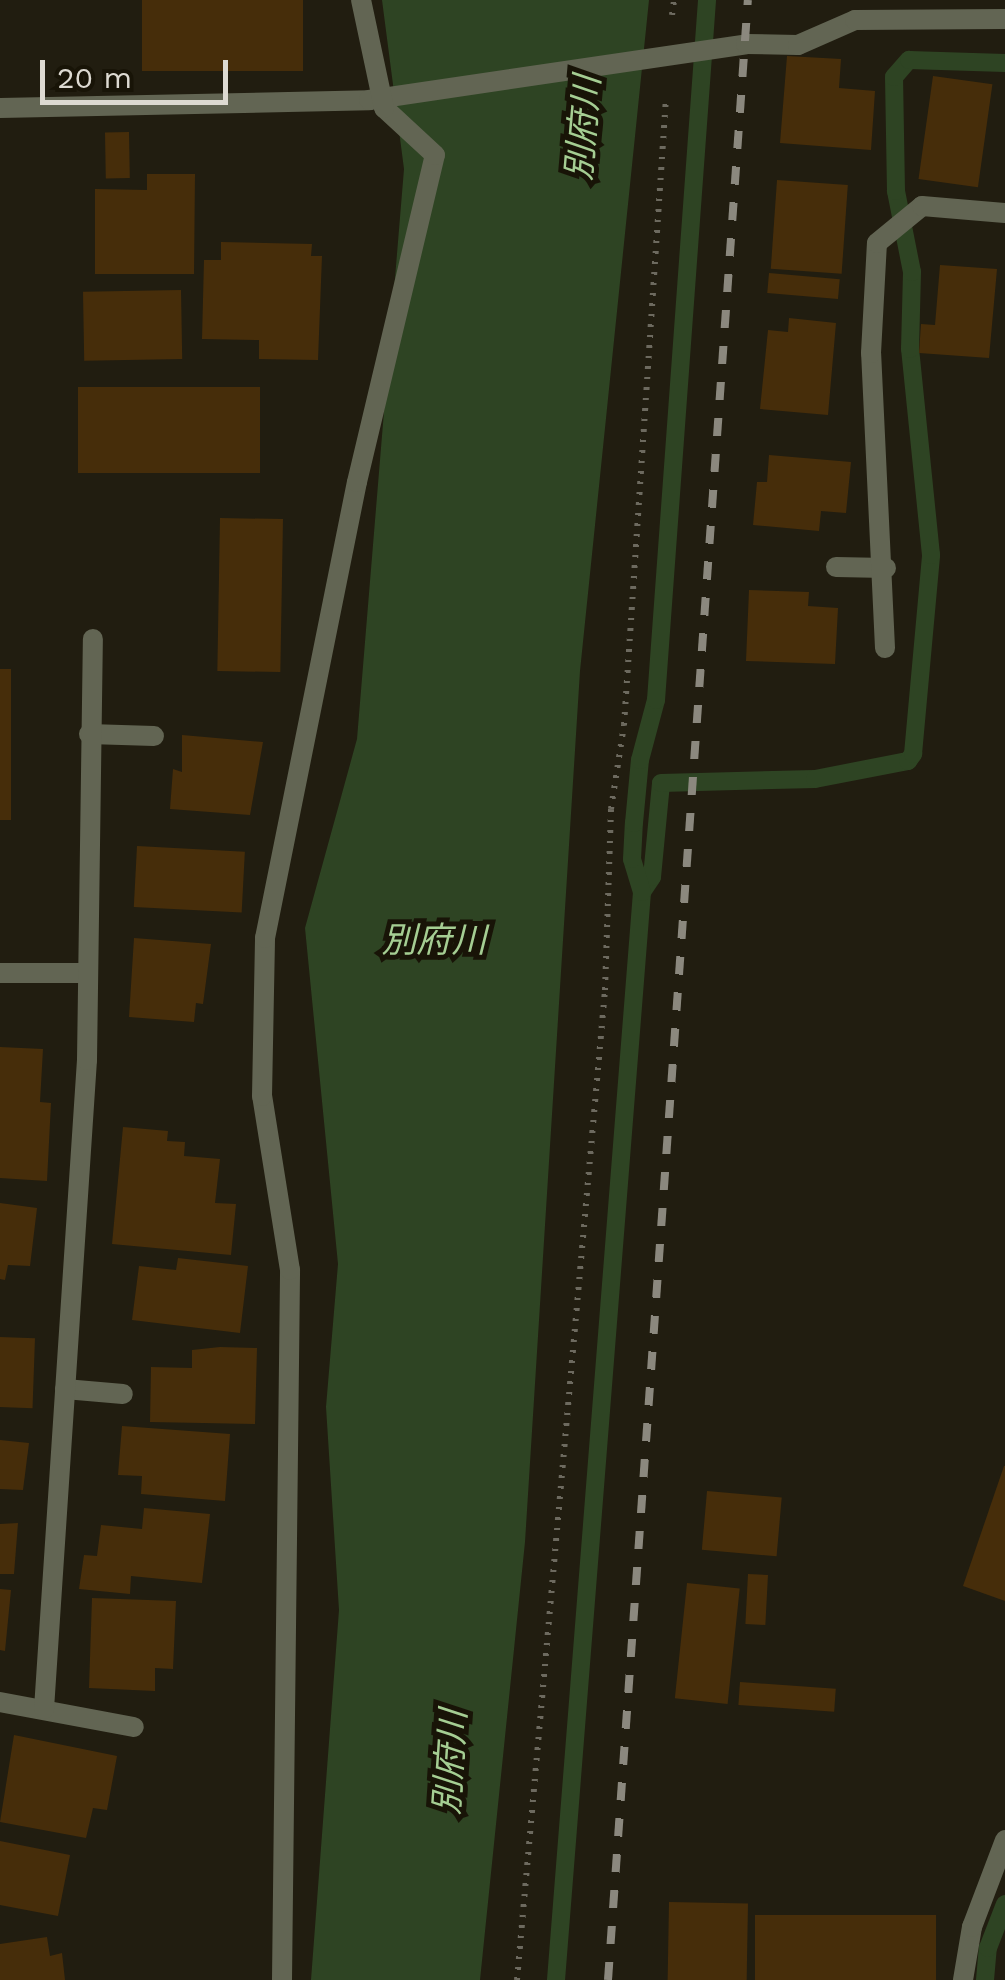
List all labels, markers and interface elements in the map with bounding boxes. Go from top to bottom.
scale bar [45,40,232,102]
text: 20 m [57,60,132,95]
water label: 別府川 [558,74,608,182]
water label: 別府川 [382,919,486,961]
water label: 別府川 [425,1708,475,1816]

